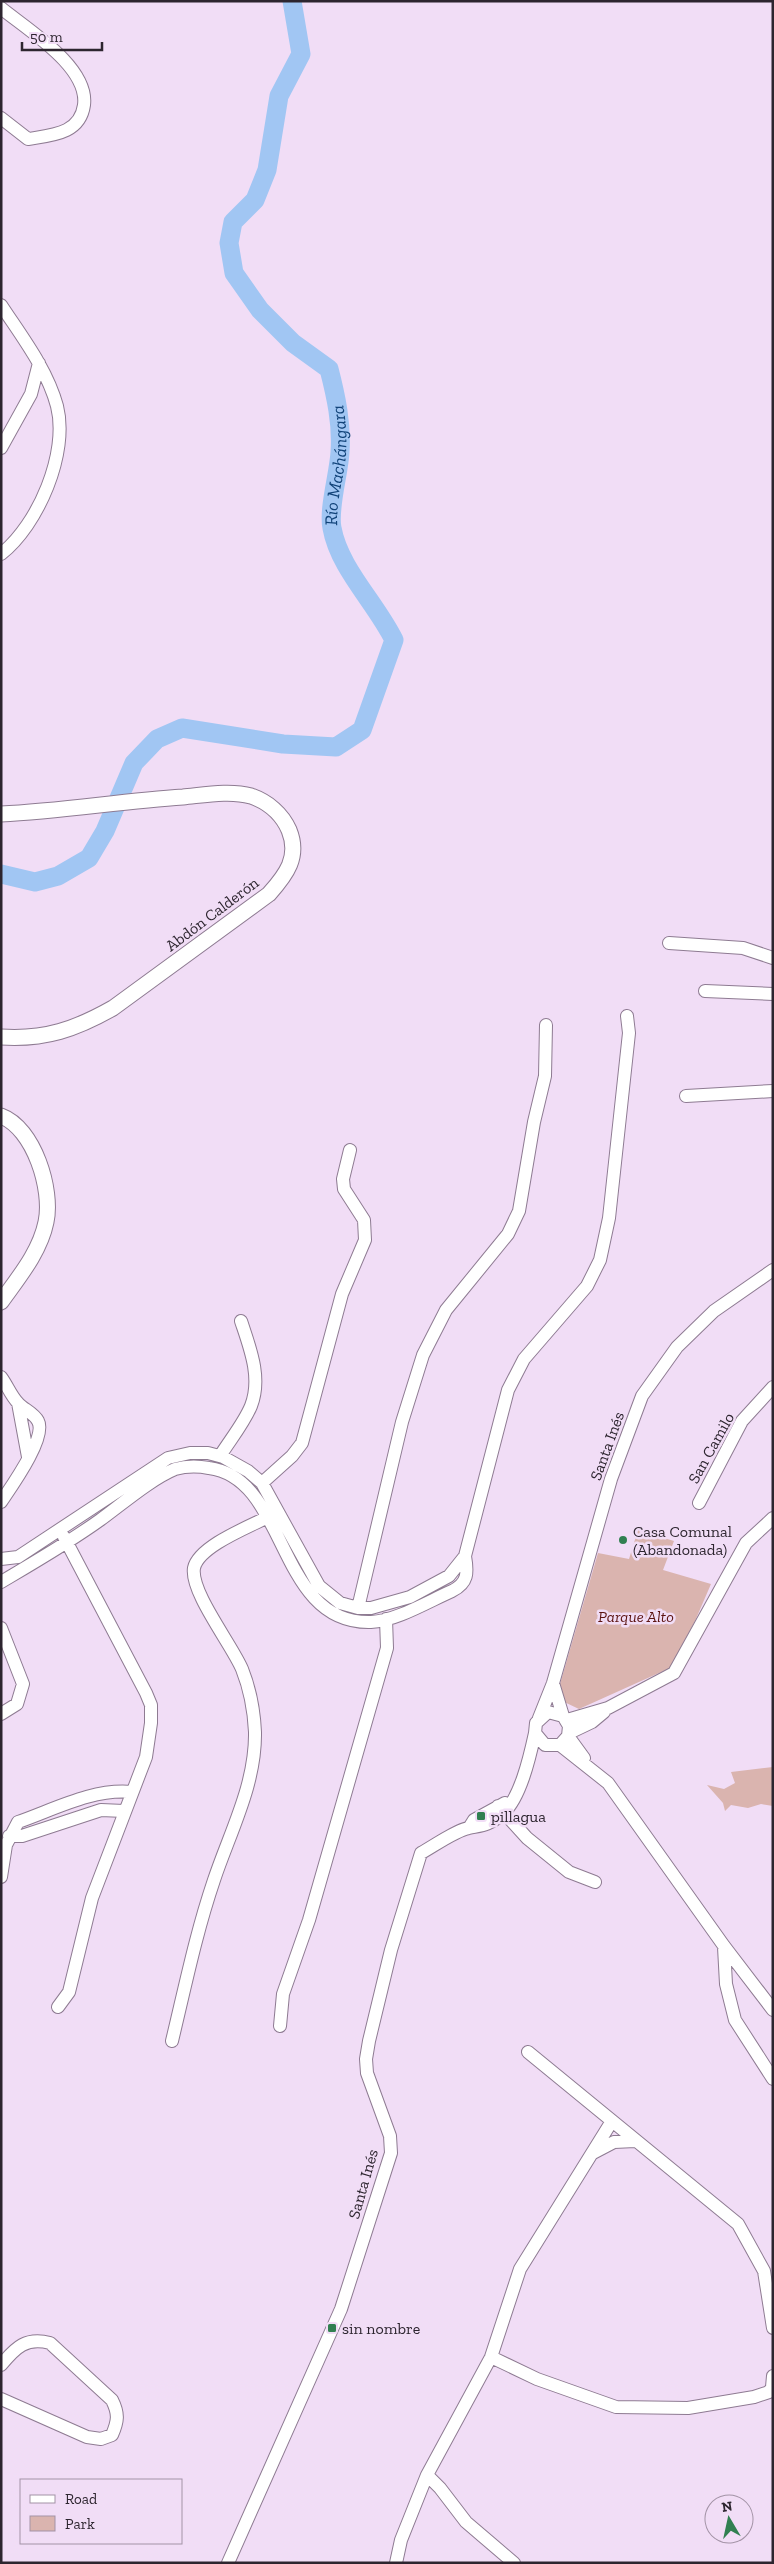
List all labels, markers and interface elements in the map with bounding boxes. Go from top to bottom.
scale bar [22,20,102,52]
text: 50 m [30,28,63,46]
water label: Río Machángara [320,404,351,526]
street label: Abdón Calderón [162,872,263,955]
street label: Santa Inés [586,1409,628,1483]
street label: San Camilo [684,1409,738,1487]
place label: Casa Comunal (Abandonada) [633,1522,732,1559]
marker: Casa Comunal (Abandonada) [617,1534,629,1546]
park label: Parque Alto [598,1607,674,1626]
place label: pillagua [491,1807,546,1826]
marker: pillagua [475,1810,487,1822]
street label: Santa Inés [344,2147,382,2221]
place label: sin nombre [342,2319,420,2338]
marker: sin nombre [326,2322,338,2334]
legend [20,2479,182,2544]
text: Road [65,2490,98,2508]
north arrow [704,2494,754,2544]
text: N [720,2497,734,2516]
text: Park [65,2515,95,2533]

